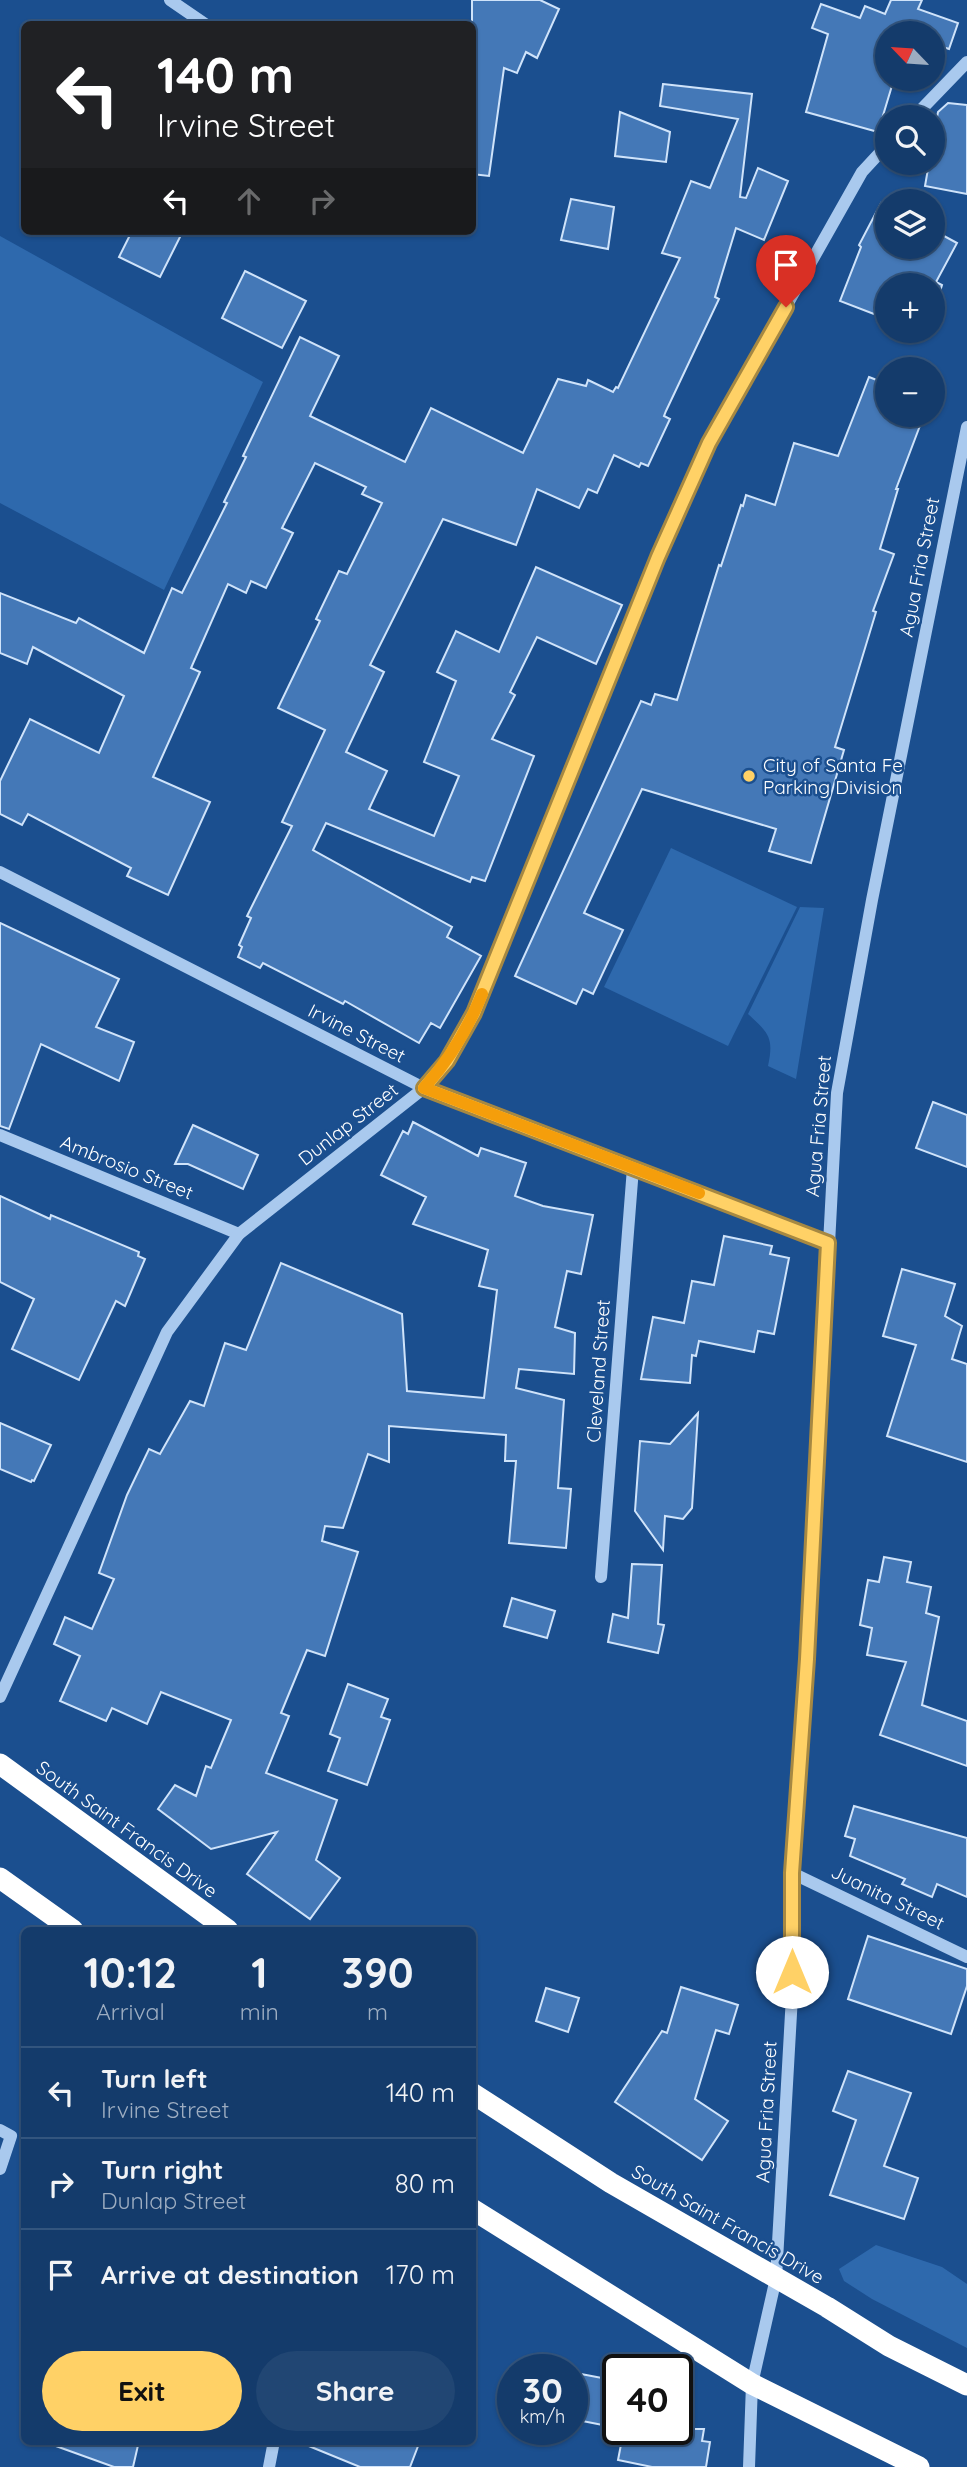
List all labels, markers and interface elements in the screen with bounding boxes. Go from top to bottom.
north arrow [875,21,945,91]
map controls [875,21,945,427]
text: 140 m [157,44,294,105]
icon: left [42,49,133,140]
text: Irvine Street [157,105,335,145]
button: search [875,105,945,175]
icon: left [157,182,195,220]
icon: ahead [230,182,268,220]
icon: right [303,182,341,220]
button: layers [875,189,945,259]
pin [756,235,816,307]
icon: arrive [767,246,805,284]
button: + [875,273,945,343]
button: − [875,357,945,427]
street label: Agua Fria Street [894,495,944,639]
place label: City of Santa Fe Parking Division [763,753,903,799]
marker: City of Santa Fe Parking Division [741,768,757,784]
street label: Irvine Street [304,998,410,1068]
street label: Agua Fria Street [800,1054,836,1198]
street label: Dunlap Street [293,1078,403,1170]
street label: Ambrosio Street [57,1129,197,1205]
street label: Cleveland Street [581,1299,615,1443]
street label: South Saint Francis Drive [32,1755,222,1903]
street label: Juanita Street [827,1859,949,1935]
position arrow [755,1935,829,2009]
text: 10:12 [83,1946,177,1999]
text: 1 [251,1946,267,1999]
text: 390 [341,1946,414,1999]
text: Arrival [96,1997,165,2026]
text: min [240,1997,279,2026]
text: m [367,1997,388,2026]
street label: Agua Fria Street [750,2040,782,2184]
text: Turn left [101,2062,208,2095]
icon: left [42,2074,80,2112]
text: 140 m [386,2076,455,2109]
text: Irvine Street [101,2095,229,2124]
text: Turn right [101,2153,223,2186]
street label: South Saint Francis Drive [628,2159,828,2289]
icon: right [42,2165,80,2203]
text: 80 m [395,2167,455,2200]
text: Dunlap Street [101,2186,246,2215]
icon: arrive [42,2256,80,2294]
text: Arrive at destination [101,2258,359,2291]
text: 170 m [386,2258,455,2291]
button: Exit [42,2351,242,2431]
button: Share [256,2351,455,2431]
speed limit sign: 40 [602,2354,693,2445]
text: 30 [522,2368,563,2412]
text: km/h [520,2405,565,2428]

